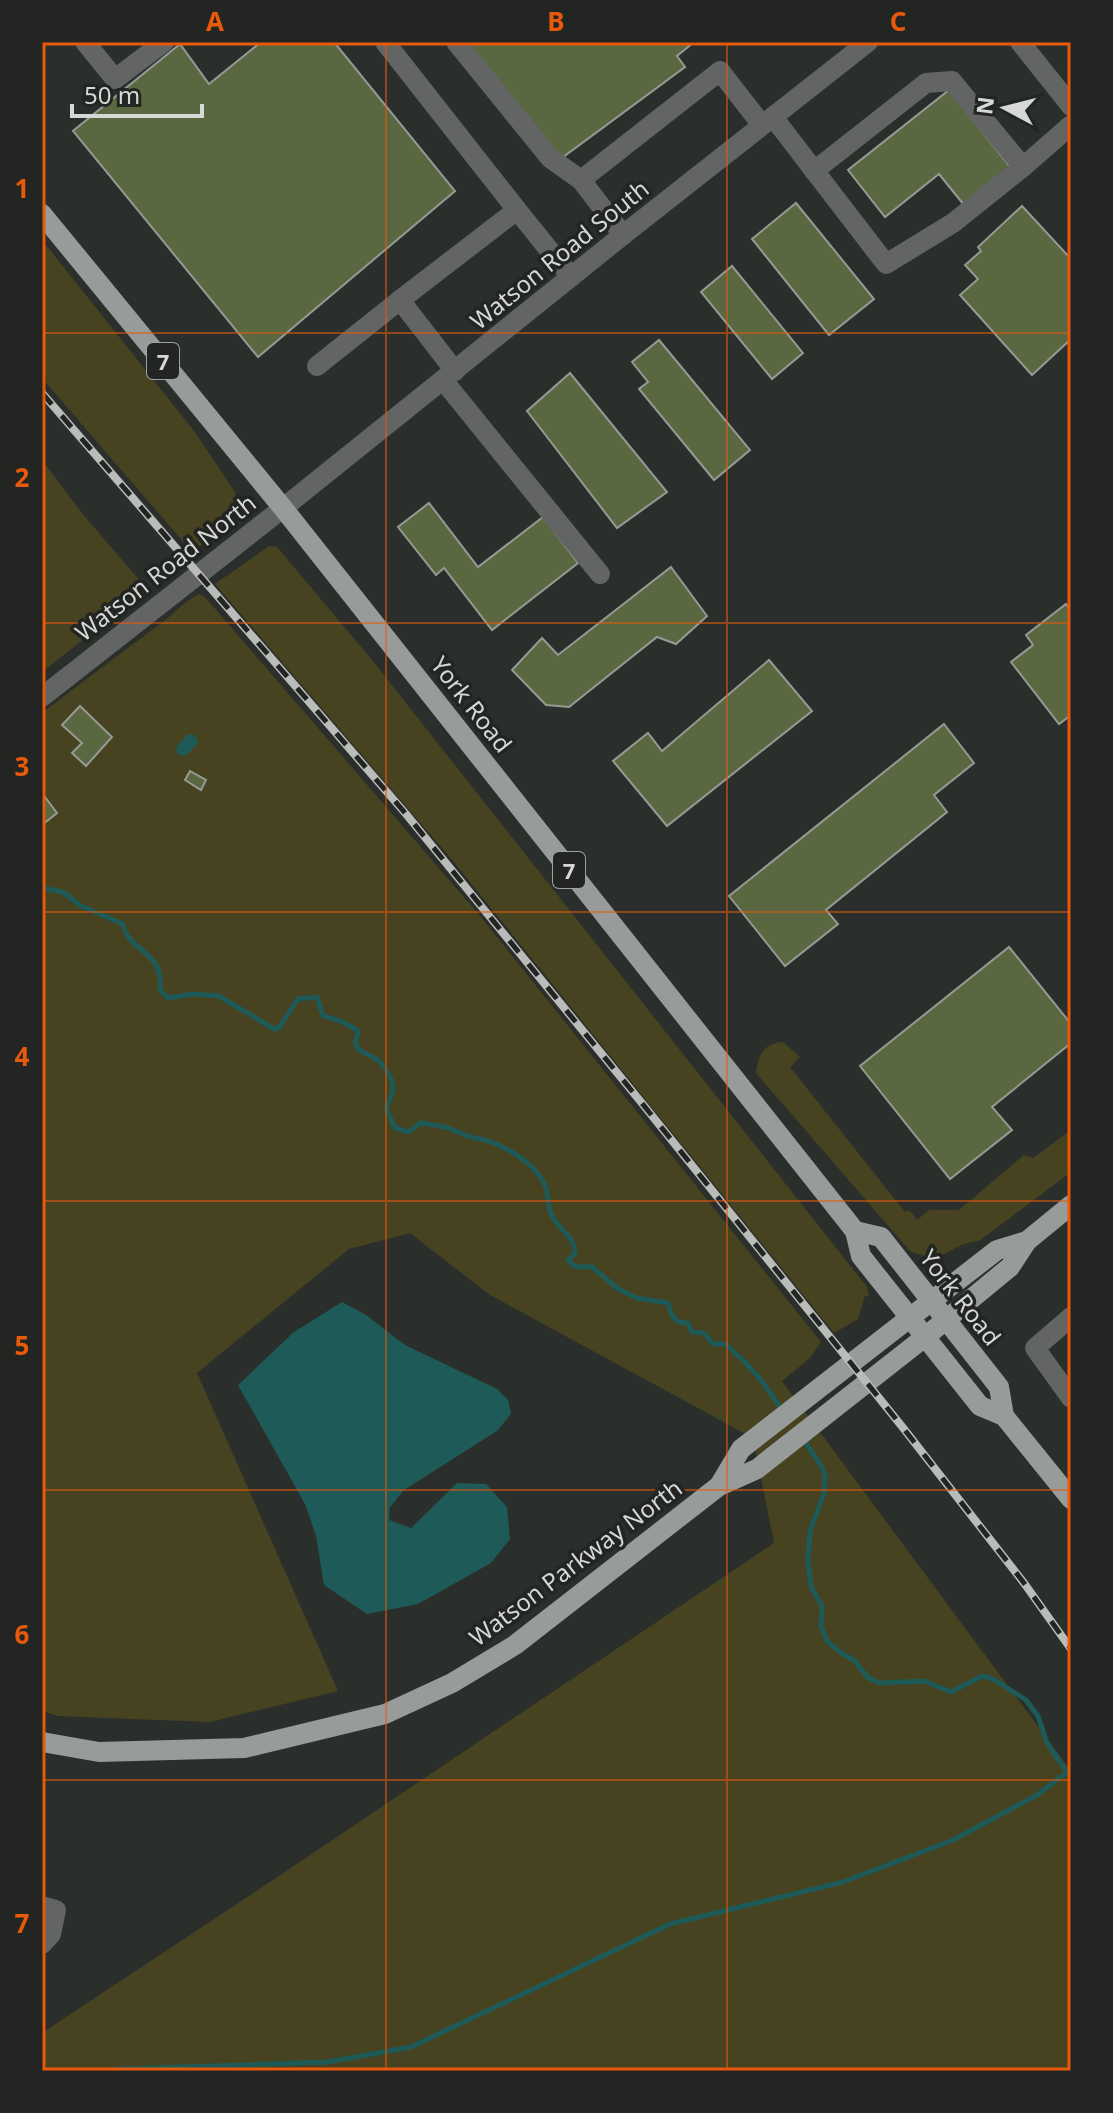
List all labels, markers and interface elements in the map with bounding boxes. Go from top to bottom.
text: A [206,3,224,39]
text: B [547,3,565,39]
text: C [890,3,906,39]
scale bar [72,68,202,118]
north arrow [965,68,1045,148]
text: 50 m [84,78,140,111]
text: N [968,95,1000,116]
text: 1 [15,170,29,206]
street label: Watson Road South [463,172,655,336]
road number: 7 [147,343,179,379]
text: 2 [15,459,30,495]
street label: Watson Road North [68,486,262,648]
street label: York Road [424,649,520,759]
text: 3 [15,748,29,784]
road number: 7 [553,852,585,888]
text: 4 [15,1038,30,1074]
street label: York Road [913,1242,1009,1352]
text: 5 [15,1327,29,1363]
street label: Watson Parkway North [462,1471,688,1653]
text: 6 [15,1616,30,1652]
text: 7 [15,1905,30,1941]

